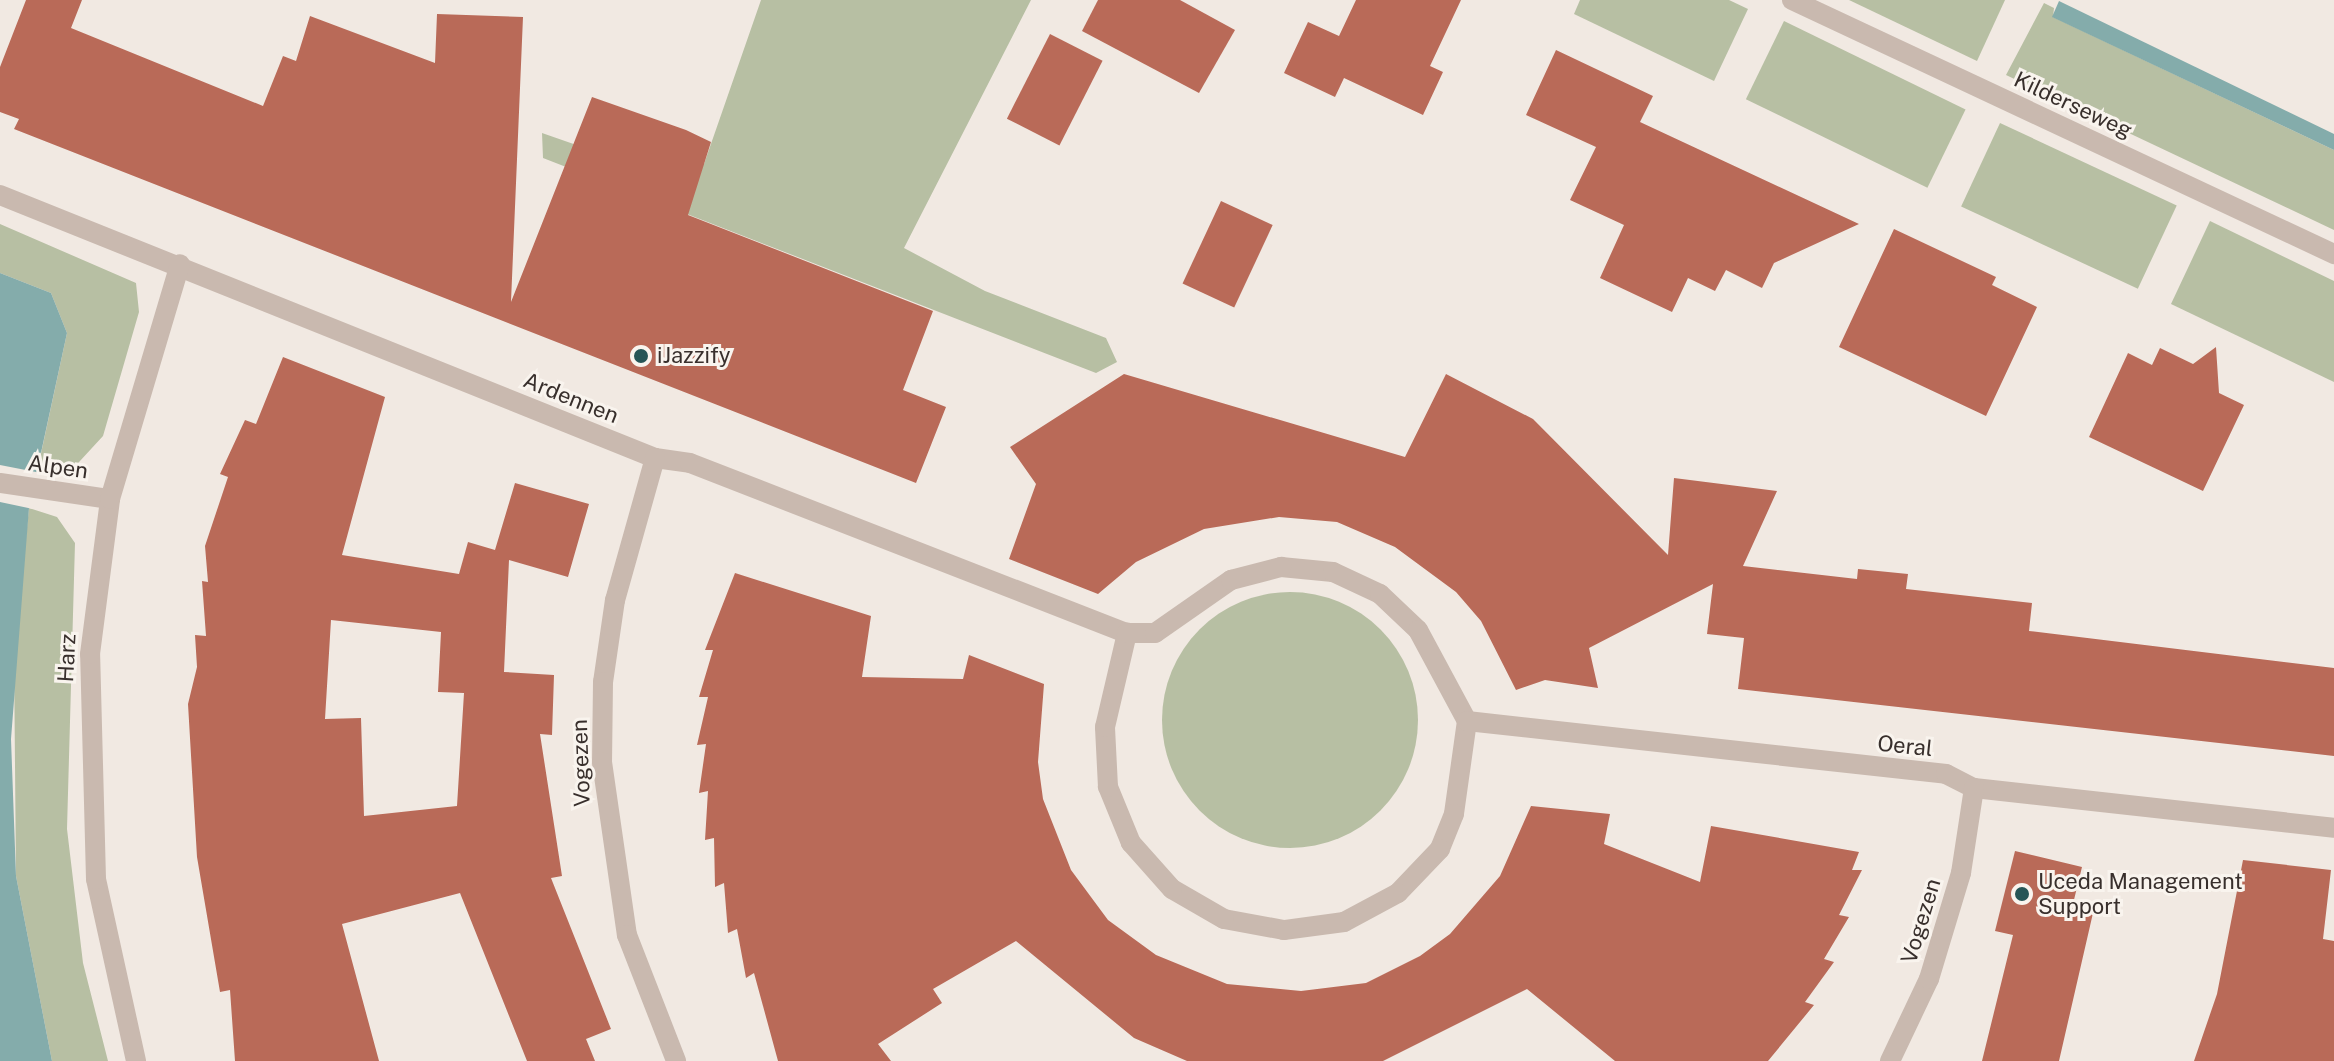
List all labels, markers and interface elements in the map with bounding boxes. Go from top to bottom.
street label: Kilderseweg [2010,66,2136,144]
place label: iJazzify [657,343,731,369]
marker: iJazzify [632,347,650,365]
street label: Ardennen [520,367,622,429]
street label: Alpen [26,450,90,484]
street label: Harz [53,633,81,683]
street label: Vogezen [566,719,596,807]
street label: Oeral [1876,730,1934,762]
place label: Uceda Management Support [2038,868,2243,920]
street label: Vogezen [1896,875,1946,967]
marker: Uceda Management Support [2013,885,2031,903]

